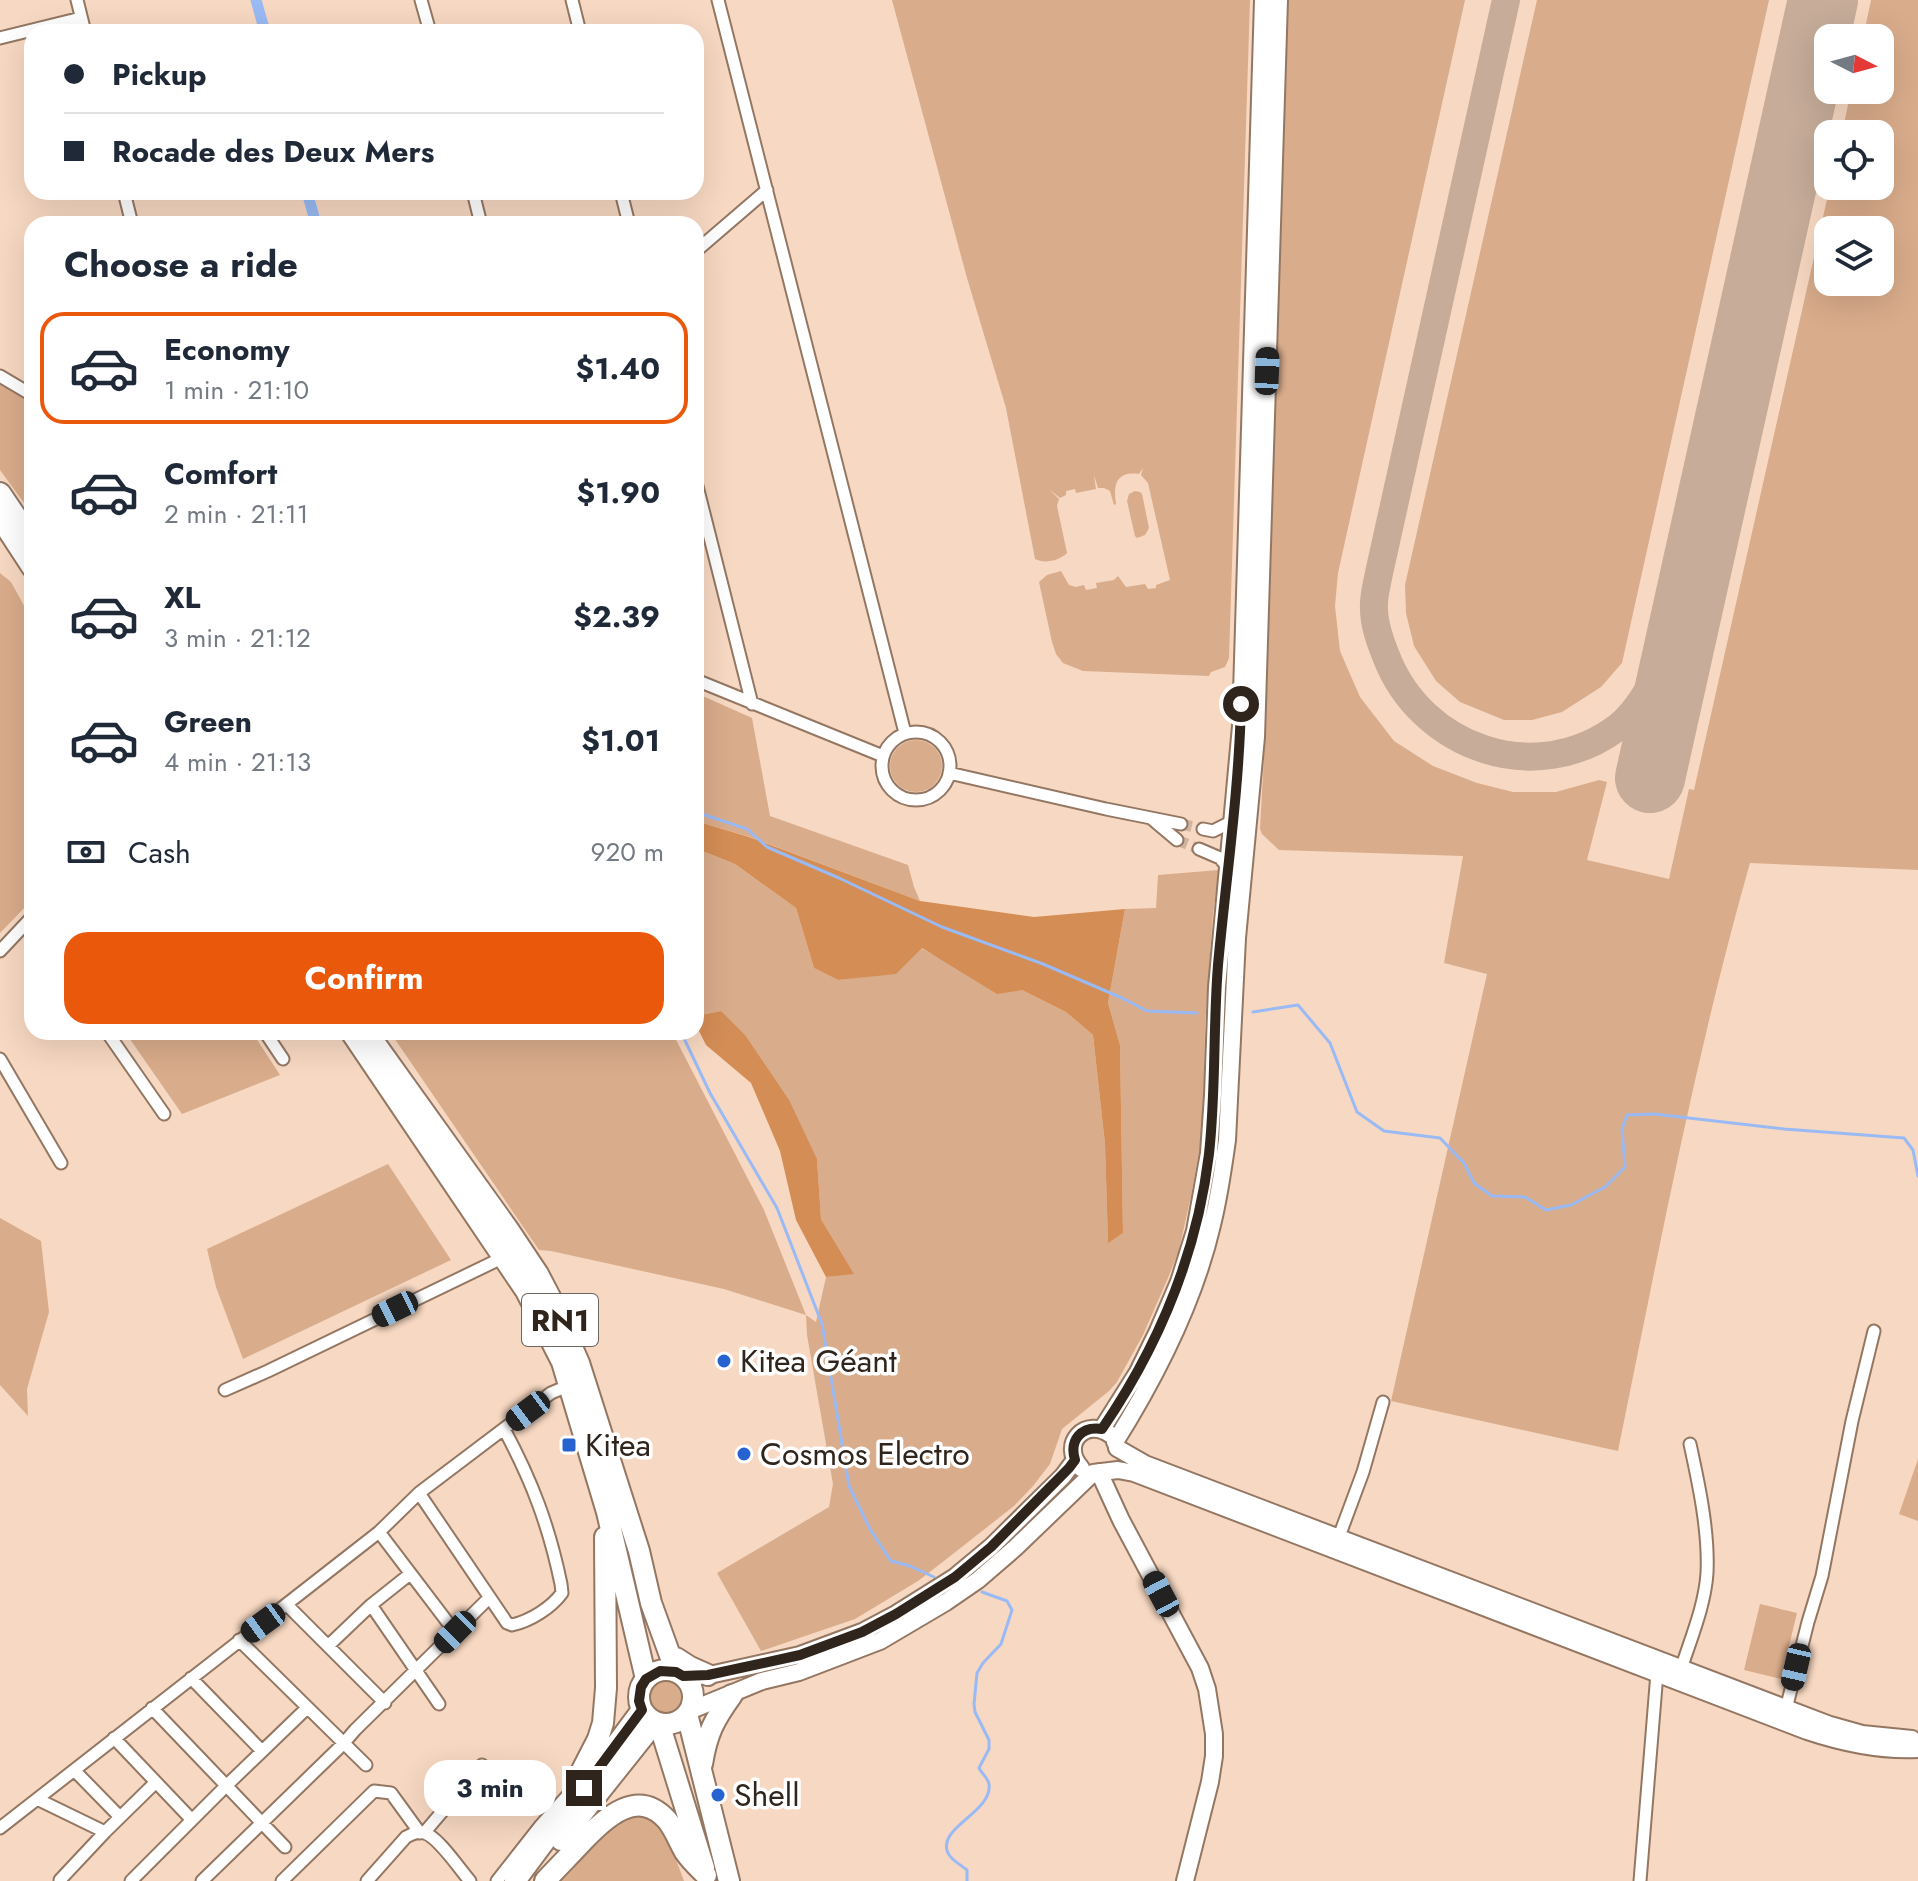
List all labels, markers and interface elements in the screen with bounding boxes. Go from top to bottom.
north arrow [1814,24,1894,104]
map controls [1814,24,1894,296]
text: Pickup [112,53,207,96]
button: locate [1814,120,1894,200]
text: Rocade des Deux Mers [112,130,435,173]
button: layers [1814,216,1894,296]
text: Choose a ride [64,238,298,290]
text: Economy [164,328,290,371]
icon: car [68,332,140,404]
text: $1.40 [576,347,660,390]
car [1254,347,1280,395]
text: 1 min · 21:10 [164,371,309,409]
text: Comfort [164,452,277,495]
icon: car [68,456,140,528]
text: $1.90 [576,471,660,514]
text: 2 min · 21:11 [164,495,308,533]
text: XL [164,576,200,619]
icon: car [68,580,140,652]
text: $2.39 [573,595,660,638]
text: 3 min · 21:12 [164,619,311,657]
route start [1223,686,1259,722]
text: Green [164,700,252,743]
icon: car [68,704,140,776]
text: $1.01 [581,719,660,762]
text: 4 min · 21:13 [164,743,311,781]
icon: cash [64,830,108,874]
text: Cash [128,831,191,874]
text: 920 m [591,833,664,871]
button: Confirm [64,932,664,1024]
car [368,1288,422,1330]
road number: RN1 [522,1294,598,1346]
place label: Kitea Géant [740,1338,897,1384]
marker: Kitea Géant [715,1352,733,1370]
car [502,1387,554,1435]
place label: Kitea [585,1422,651,1468]
place label: Cosmos Electro [760,1431,970,1477]
marker: Kitea [560,1436,578,1454]
marker: Cosmos Electro [735,1445,753,1463]
car [1139,1567,1183,1621]
car [237,1599,289,1647]
car [430,1607,480,1657]
car [1779,1641,1813,1693]
callout: 3 min [424,1760,556,1816]
text: 3 min [456,1769,524,1807]
route end [566,1770,602,1806]
place label: Shell [734,1772,800,1818]
marker: Shell [709,1786,727,1804]

